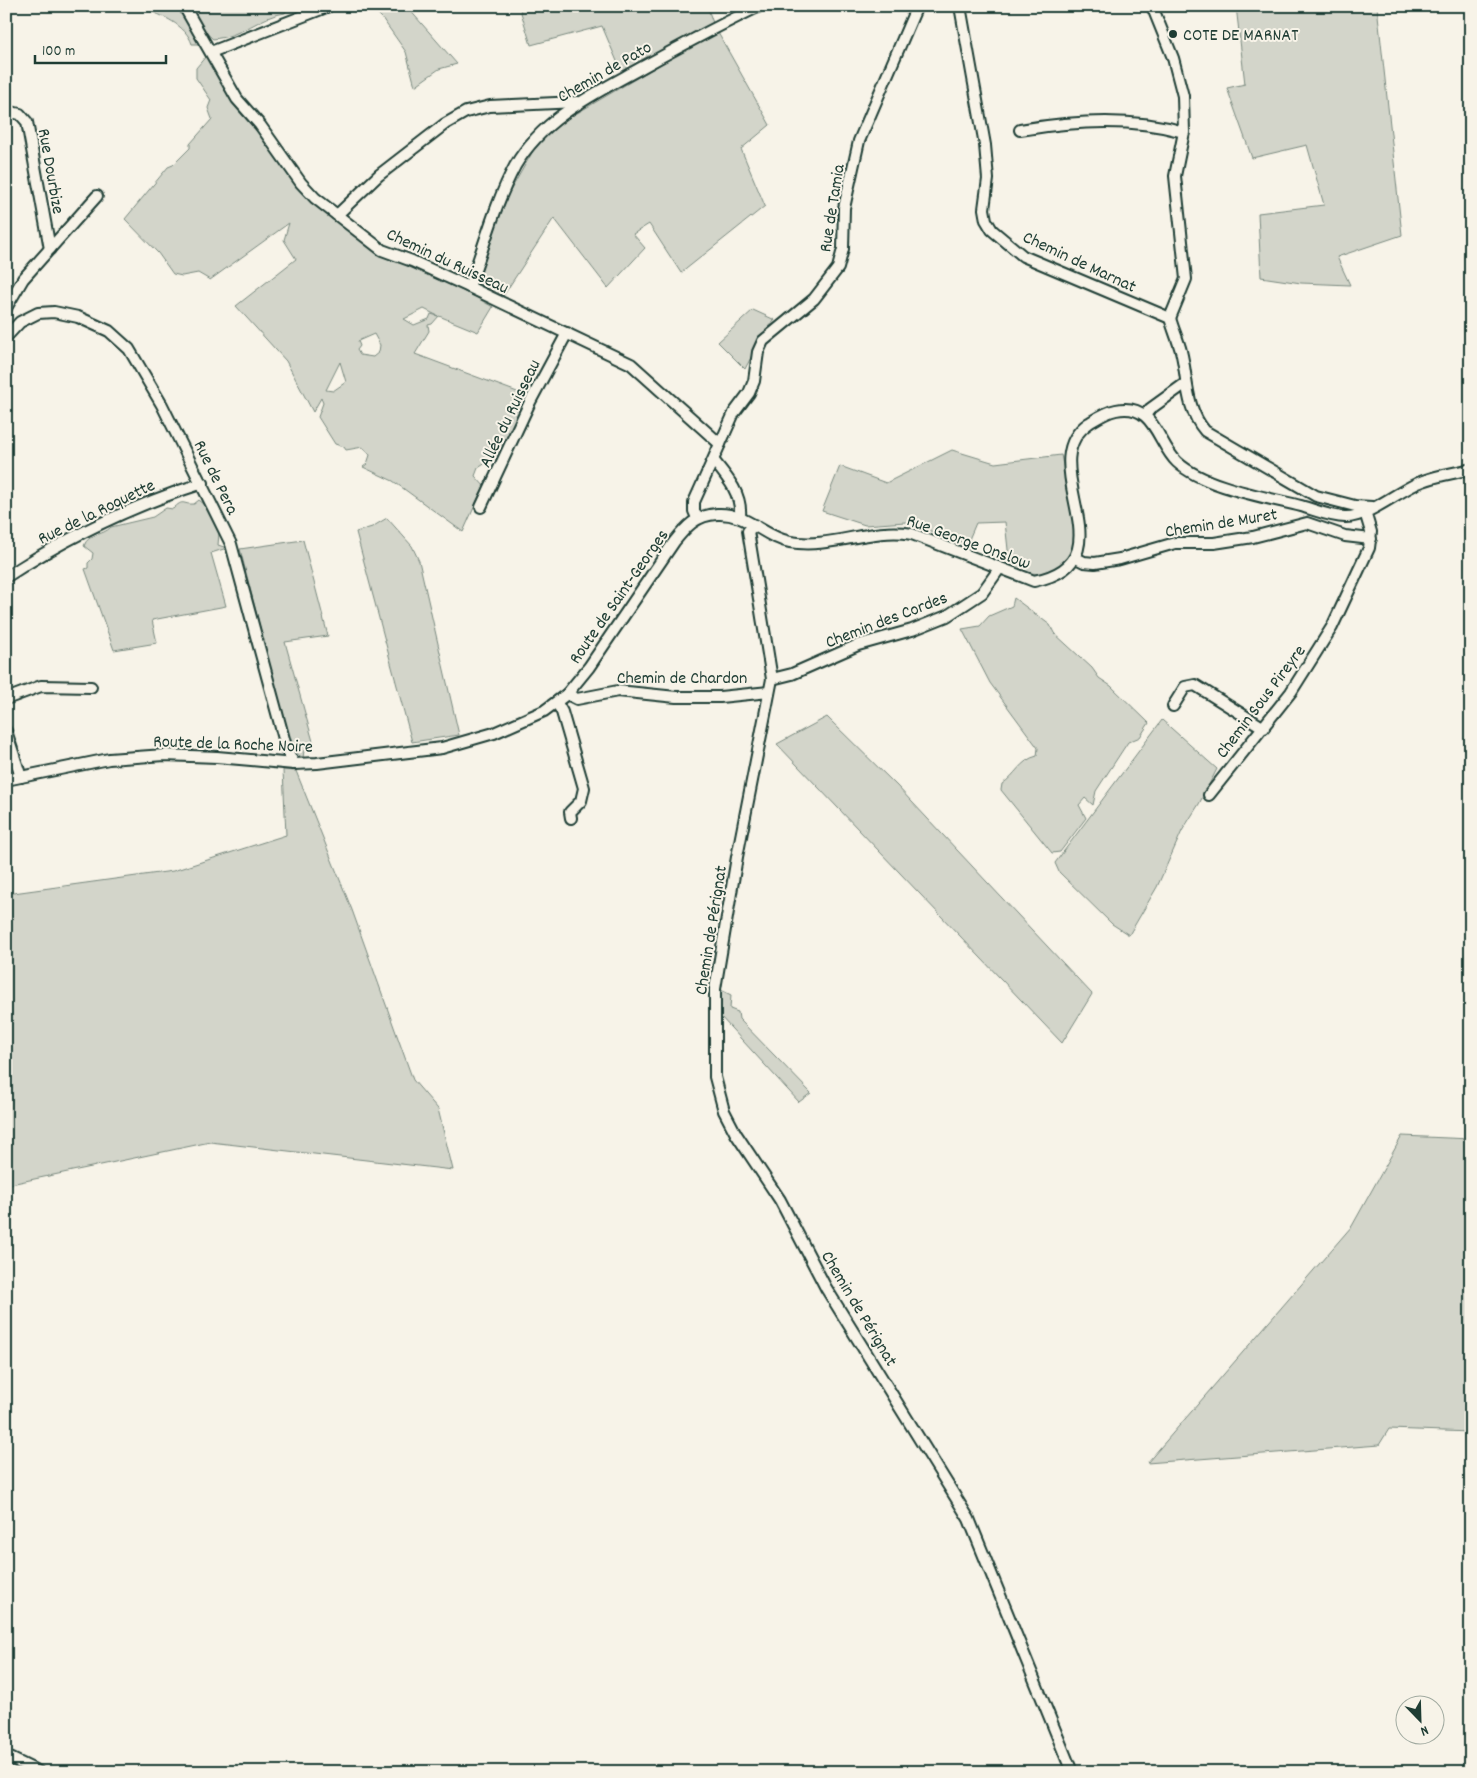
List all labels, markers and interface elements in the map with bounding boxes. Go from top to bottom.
place label: COTE DE MARNAT [1183,24,1298,49]
marker: COTE DE MARNAT [1167,28,1179,40]
scale bar [35,32,166,64]
street label: Chemin de Pato [554,36,657,110]
text: 100 m [42,41,75,63]
street label: Rue Dourbize [30,127,69,216]
street label: Rue de Tamia [814,162,853,254]
street label: Chemin du Ruisseau [382,223,512,302]
street label: Chemin de Marnat [1018,226,1140,301]
street label: Allée du Ruisseau [474,356,548,472]
street label: Rue de Pera [186,437,244,520]
street label: Rue de la Roquette [34,474,160,552]
street label: Chemin de Muret [1164,503,1280,546]
street label: Rue George Onslow [903,509,1034,577]
street label: Route de Saint-Georges [564,525,676,670]
street label: Chemin des Cordes [822,587,951,656]
street label: Chemin Sous Pireyre [1211,640,1313,765]
street label: Chemin de Chardon [617,667,747,692]
street label: Route de la Roche Noire [153,730,313,761]
street label: Chemin de Pérignat [690,863,735,997]
street label: Chemin de Pérignat [813,1247,902,1372]
north arrow [1394,1696,1444,1746]
text: N [1417,1720,1431,1741]

